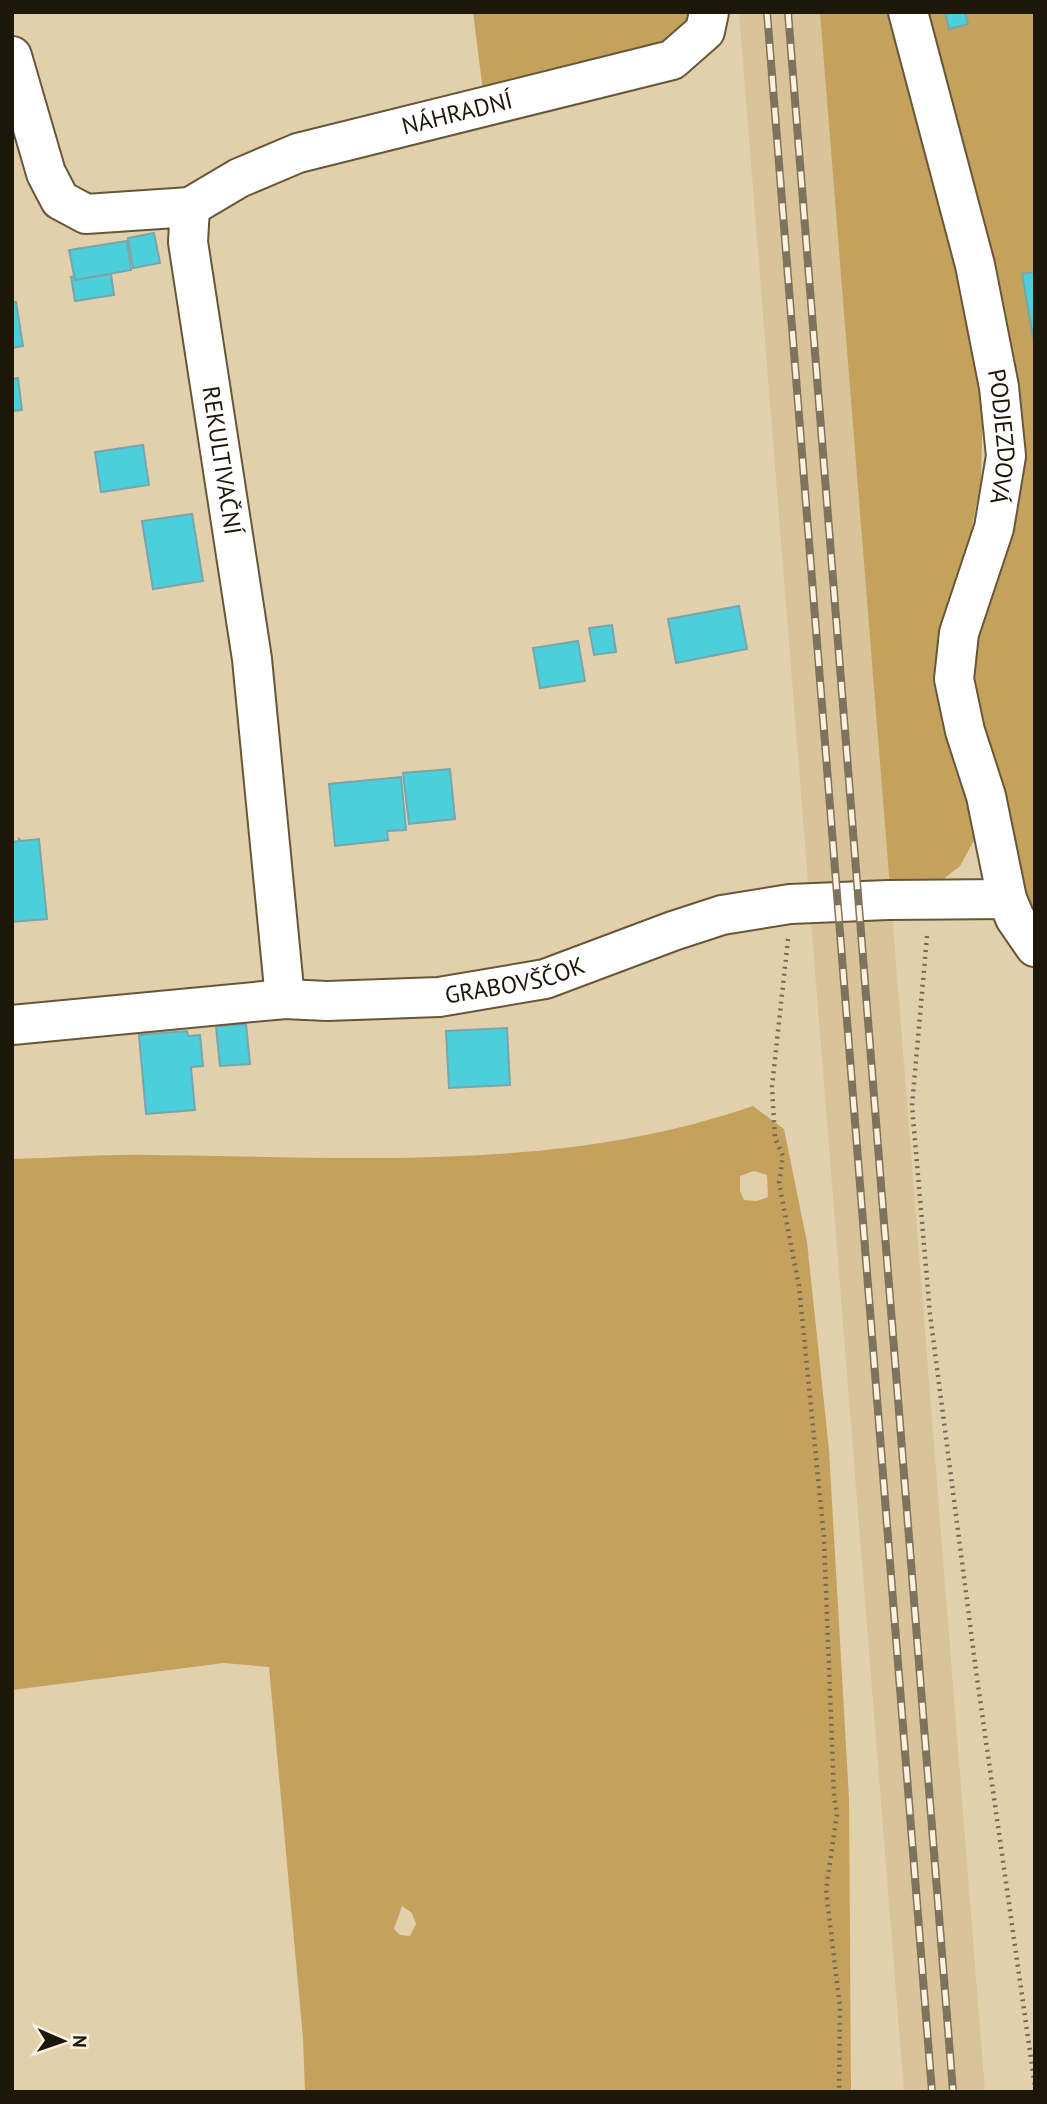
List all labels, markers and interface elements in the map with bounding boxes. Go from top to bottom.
street label: NÁHRADNÍ [398,84,517,142]
street label: PODJEZDOVÁ [981,366,1023,507]
street label: REKULTIVAČNÍ [195,384,249,538]
street label: GRABOVŠČOK [442,949,589,1011]
north arrow [28,2006,98,2076]
text: N [68,2035,92,2048]

